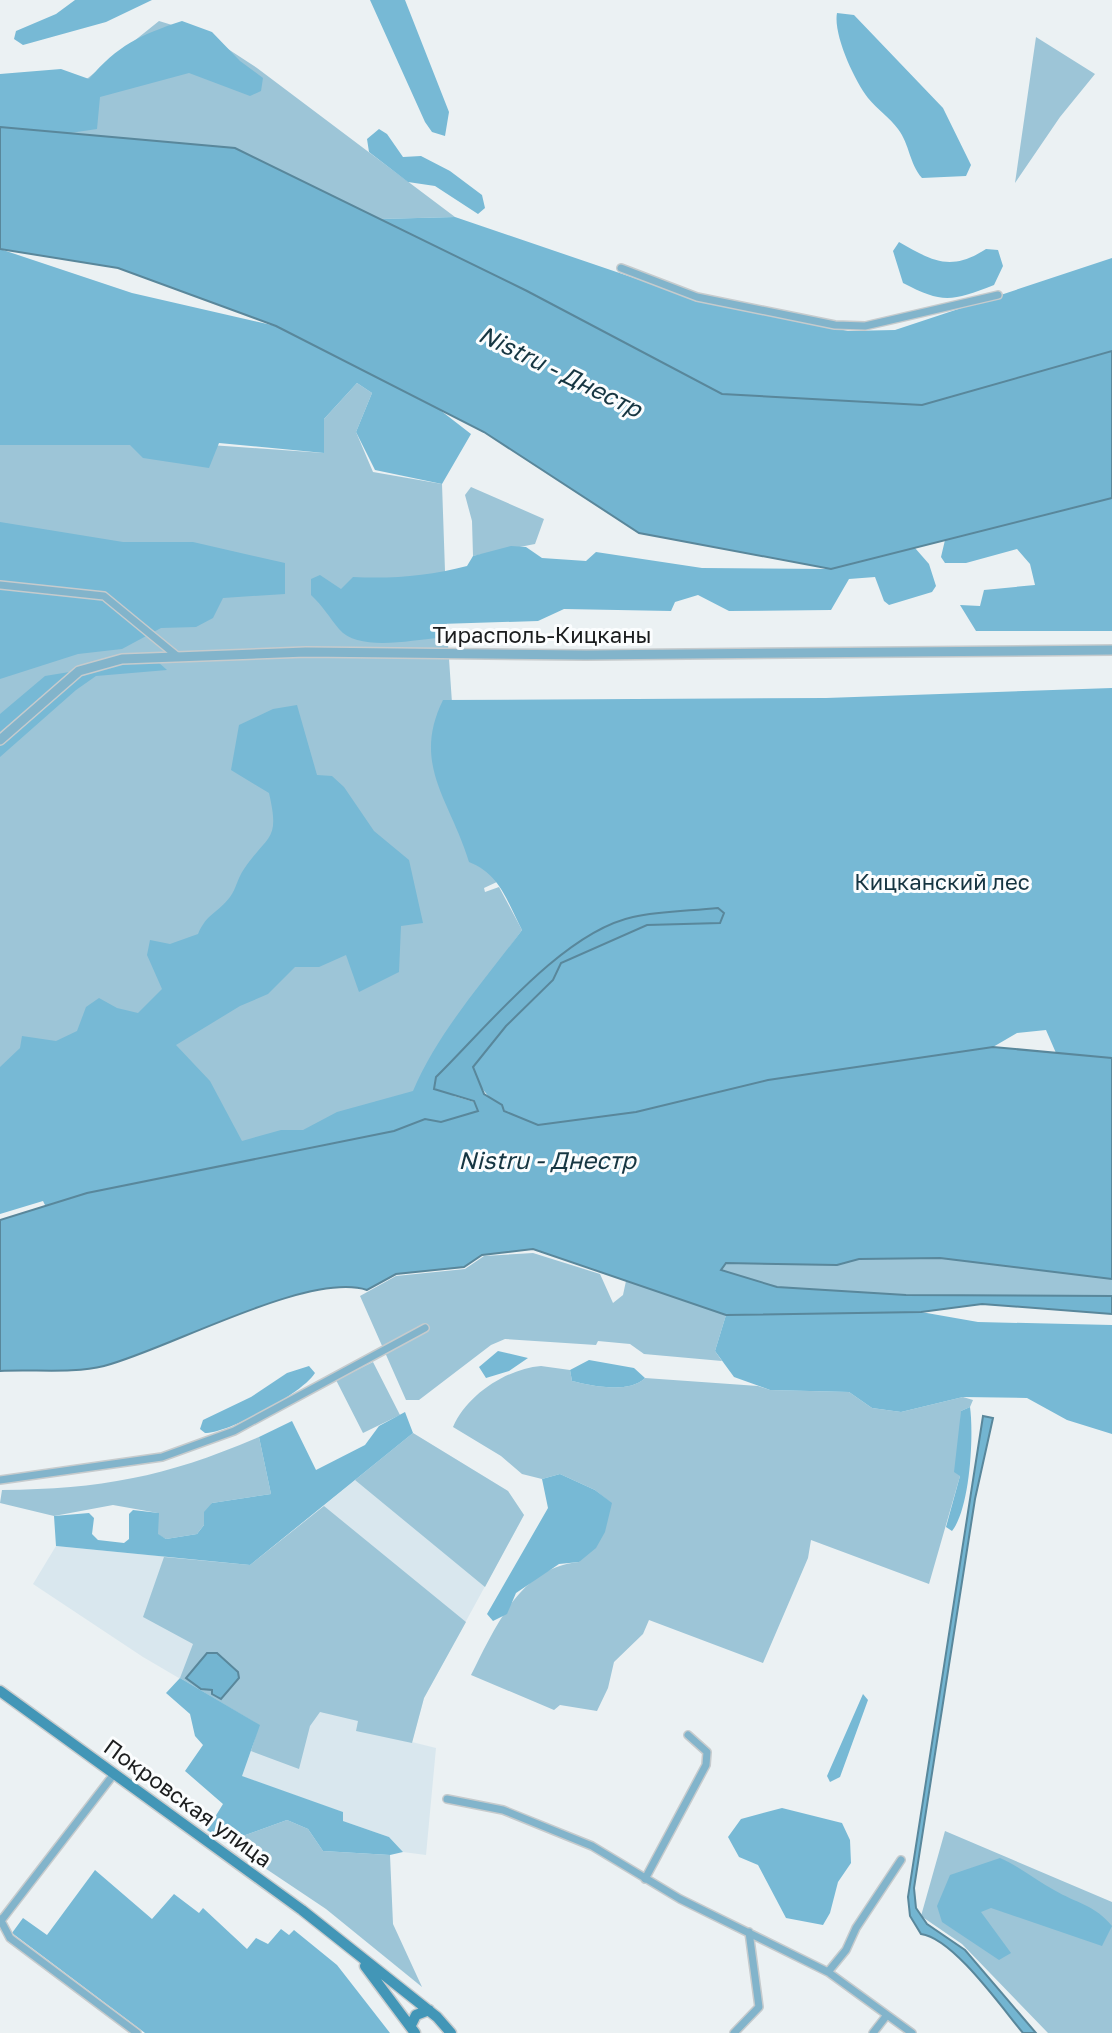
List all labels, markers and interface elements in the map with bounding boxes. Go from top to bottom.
water label: Nistru - Днестр [474,319,649,424]
street label: Тирасполь-Кицканы [432,621,652,648]
park label: Кицканский лес [854,868,1030,895]
water label: Nistru - Днестр [458,1145,638,1174]
street label: Покровская улица [99,1733,277,1873]

